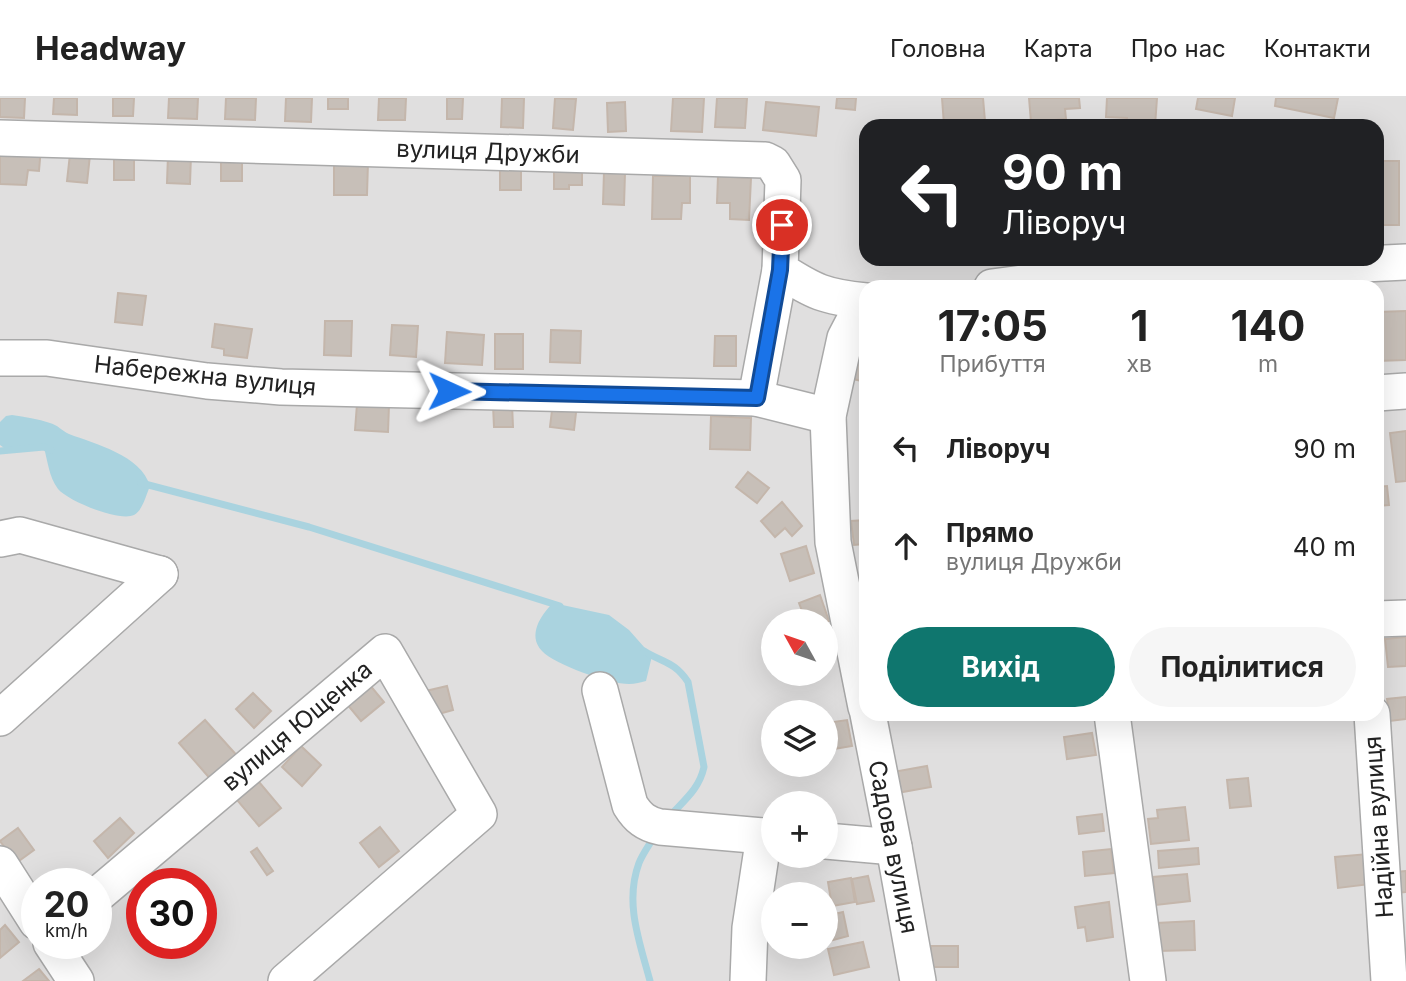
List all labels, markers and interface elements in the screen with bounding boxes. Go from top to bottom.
text: Headway [35,28,186,68]
text: Головна [890,34,986,63]
text: Карта [1024,34,1093,63]
text: Про нас [1131,34,1226,63]
text: Контакти [1264,34,1371,63]
street label: вулиця Дружби [396,134,580,169]
text: 90 m [1002,143,1123,202]
icon: left [887,147,978,238]
pin [752,195,812,255]
text: Ліворуч [1002,203,1126,242]
icon: arrive [763,206,801,244]
text: 17:05 [938,300,1048,351]
text: 1 [1130,300,1148,351]
text: 140 [1231,300,1305,351]
street label: Набережна вулиця [93,349,318,402]
text: Прибуття [940,350,1046,378]
text: хв [1126,350,1152,378]
text: m [1258,350,1278,378]
position arrow [412,354,486,428]
icon: left [887,429,925,467]
text: Ліворуч [946,433,1050,464]
text: 90 m [1293,433,1356,464]
text: Прямо [946,517,1034,548]
icon: ahead [887,527,925,565]
text: 40 m [1293,531,1356,562]
text: вулиця Дружби [946,548,1122,576]
north arrow [761,609,838,686]
map controls [761,609,838,959]
button: Вихід [887,627,1115,707]
button: Поділитися [1129,627,1356,707]
street label: вулиця Ющенка [216,654,378,797]
button: layers [761,700,838,777]
street label: Надійна вулиця [1358,735,1399,919]
street label: Садова вулиця [862,758,925,936]
button: + [761,791,838,868]
speed limit sign: 30 [126,868,217,959]
button: − [761,882,838,959]
text: 20 [44,883,89,925]
text: km/h [45,920,88,941]

